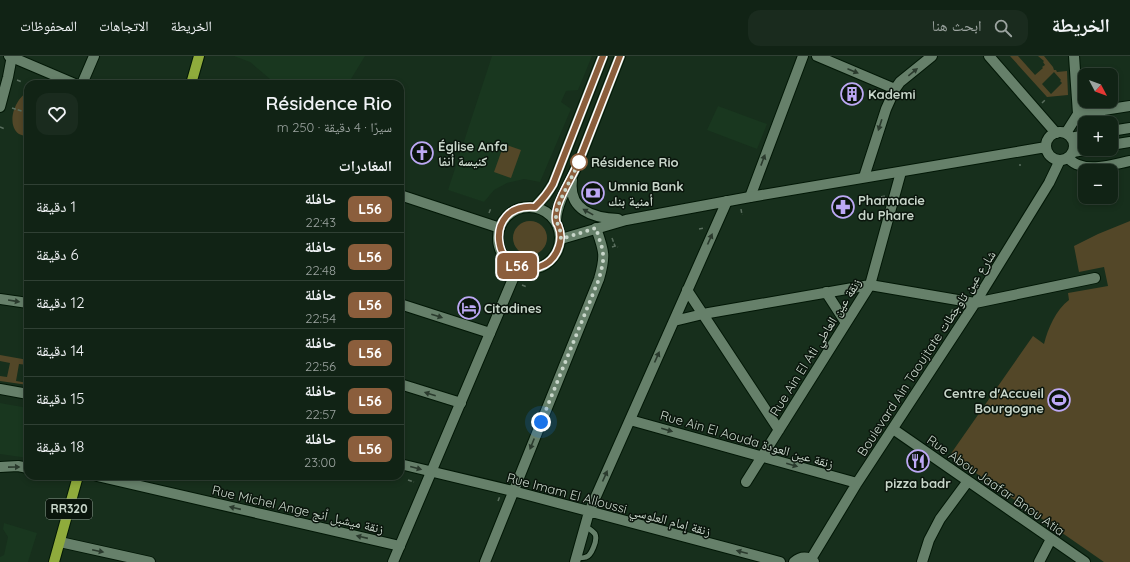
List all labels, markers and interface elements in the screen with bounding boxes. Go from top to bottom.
search box [748,10,1028,46]
text: الخريطة [1052,13,1110,37]
text: ابحث هنا [932,16,982,35]
text: المحفوظات [20,17,77,35]
text: الاتجاهات [99,17,149,35]
text: الخريطة [171,17,212,35]
icon: search [992,17,1014,39]
one-way arrow [907,67,918,76]
north arrow [1078,68,1118,108]
map controls [1078,68,1118,204]
one-way arrow [848,69,860,75]
building icon: Kademi [839,81,865,107]
place label: Kademi [868,86,916,102]
text: Résidence Rio [265,91,392,115]
button: heart [36,93,78,135]
button: + [1078,116,1118,156]
text: سيرًا · 4 دقيقة · 250 m [277,119,392,135]
one-way arrow [877,119,883,131]
place label: Église Anfa كنيسة أنفا [438,138,508,169]
church icon: Église Anfa كنيسة أنفا [409,140,435,166]
marker: Résidence Rio [570,153,588,171]
place label: Résidence Rio [591,154,679,170]
one-way arrow [761,154,767,166]
text: المغادرات [339,156,392,175]
button: − [1078,164,1118,204]
place label: Umnia Bank أمنية بنك [608,178,684,209]
bank icon: Umnia Bank أمنية بنك [580,180,606,206]
text: حافلة [305,189,336,208]
place label: Pharmacie du Phare [858,192,925,223]
pharmacy icon: Pharmacie du Phare [830,194,856,220]
text: 1 دقيقة [36,197,76,216]
text: L56 [358,200,382,218]
one-way arrow [582,209,594,215]
text: 22:43 [306,214,336,230]
one-way arrow [707,233,713,244]
text: حافلة [305,237,336,256]
text: 6 دقيقة [36,245,79,264]
street label: Boulevard Ain Taoujtate شارع عين تاوجطات [853,247,1000,460]
text: L56 [358,248,382,266]
line badge: L56 [494,253,540,279]
text: L56 [505,257,529,275]
text: 22:48 [305,262,336,278]
street label: Rue Ain El Ati زنقة عين العاطي [766,275,867,421]
text: حافلة [305,285,336,304]
text: 12 دقيقة [36,293,84,312]
hotel icon: Citadines [456,295,482,321]
text: L56 [358,296,382,314]
one-way arrow [8,298,20,304]
place label: Citadines [484,300,542,316]
text: 22:54 [305,310,336,326]
one-way arrow [431,313,443,319]
text: حافلة [305,333,336,352]
text: 14 دقيقة [36,341,84,360]
text: L56 [358,344,382,362]
one-way arrow [655,351,661,363]
text: 22:56 [305,358,336,374]
text: حافلة [305,381,336,400]
place label: Centre d'Accueil Bourgogne [944,385,1044,416]
sports icon: Centre d'Accueil Bourgogne [1046,387,1072,413]
text: 15 دقيقة [36,389,84,408]
one-way arrow [424,391,436,397]
text: L56 [358,392,382,410]
text: 22:57 [305,406,336,422]
street label: Rue Ain El Aouda زنقة عين العودة [658,407,835,472]
your location [531,412,551,432]
one-way arrow [661,427,673,433]
text: حافلة [305,429,336,448]
street label: Rue Abou Jaafar Bnou Atia [924,431,1068,539]
text: 18 دقيقة [36,437,84,456]
one-way arrow [529,439,535,451]
text: L56 [358,440,382,458]
restaurant icon: pizza badr [905,448,931,474]
text: 23:00 [304,454,336,470]
one-way arrow [786,463,799,469]
one-way arrow [8,464,21,470]
one-way arrow [410,465,422,471]
street label: Rue Imam El Alloussi زنقة إمام العلوسي [504,469,713,542]
one-way arrow [601,470,608,482]
place label: pizza badr [885,475,951,491]
street label: Rue Michel Ange زنقة ميشبل أنج [210,481,385,539]
road number: RR320 [46,499,92,519]
one-way arrow [229,504,241,510]
one-way arrow [356,534,368,540]
one-way arrow [91,548,104,554]
one-way arrow [736,549,748,555]

